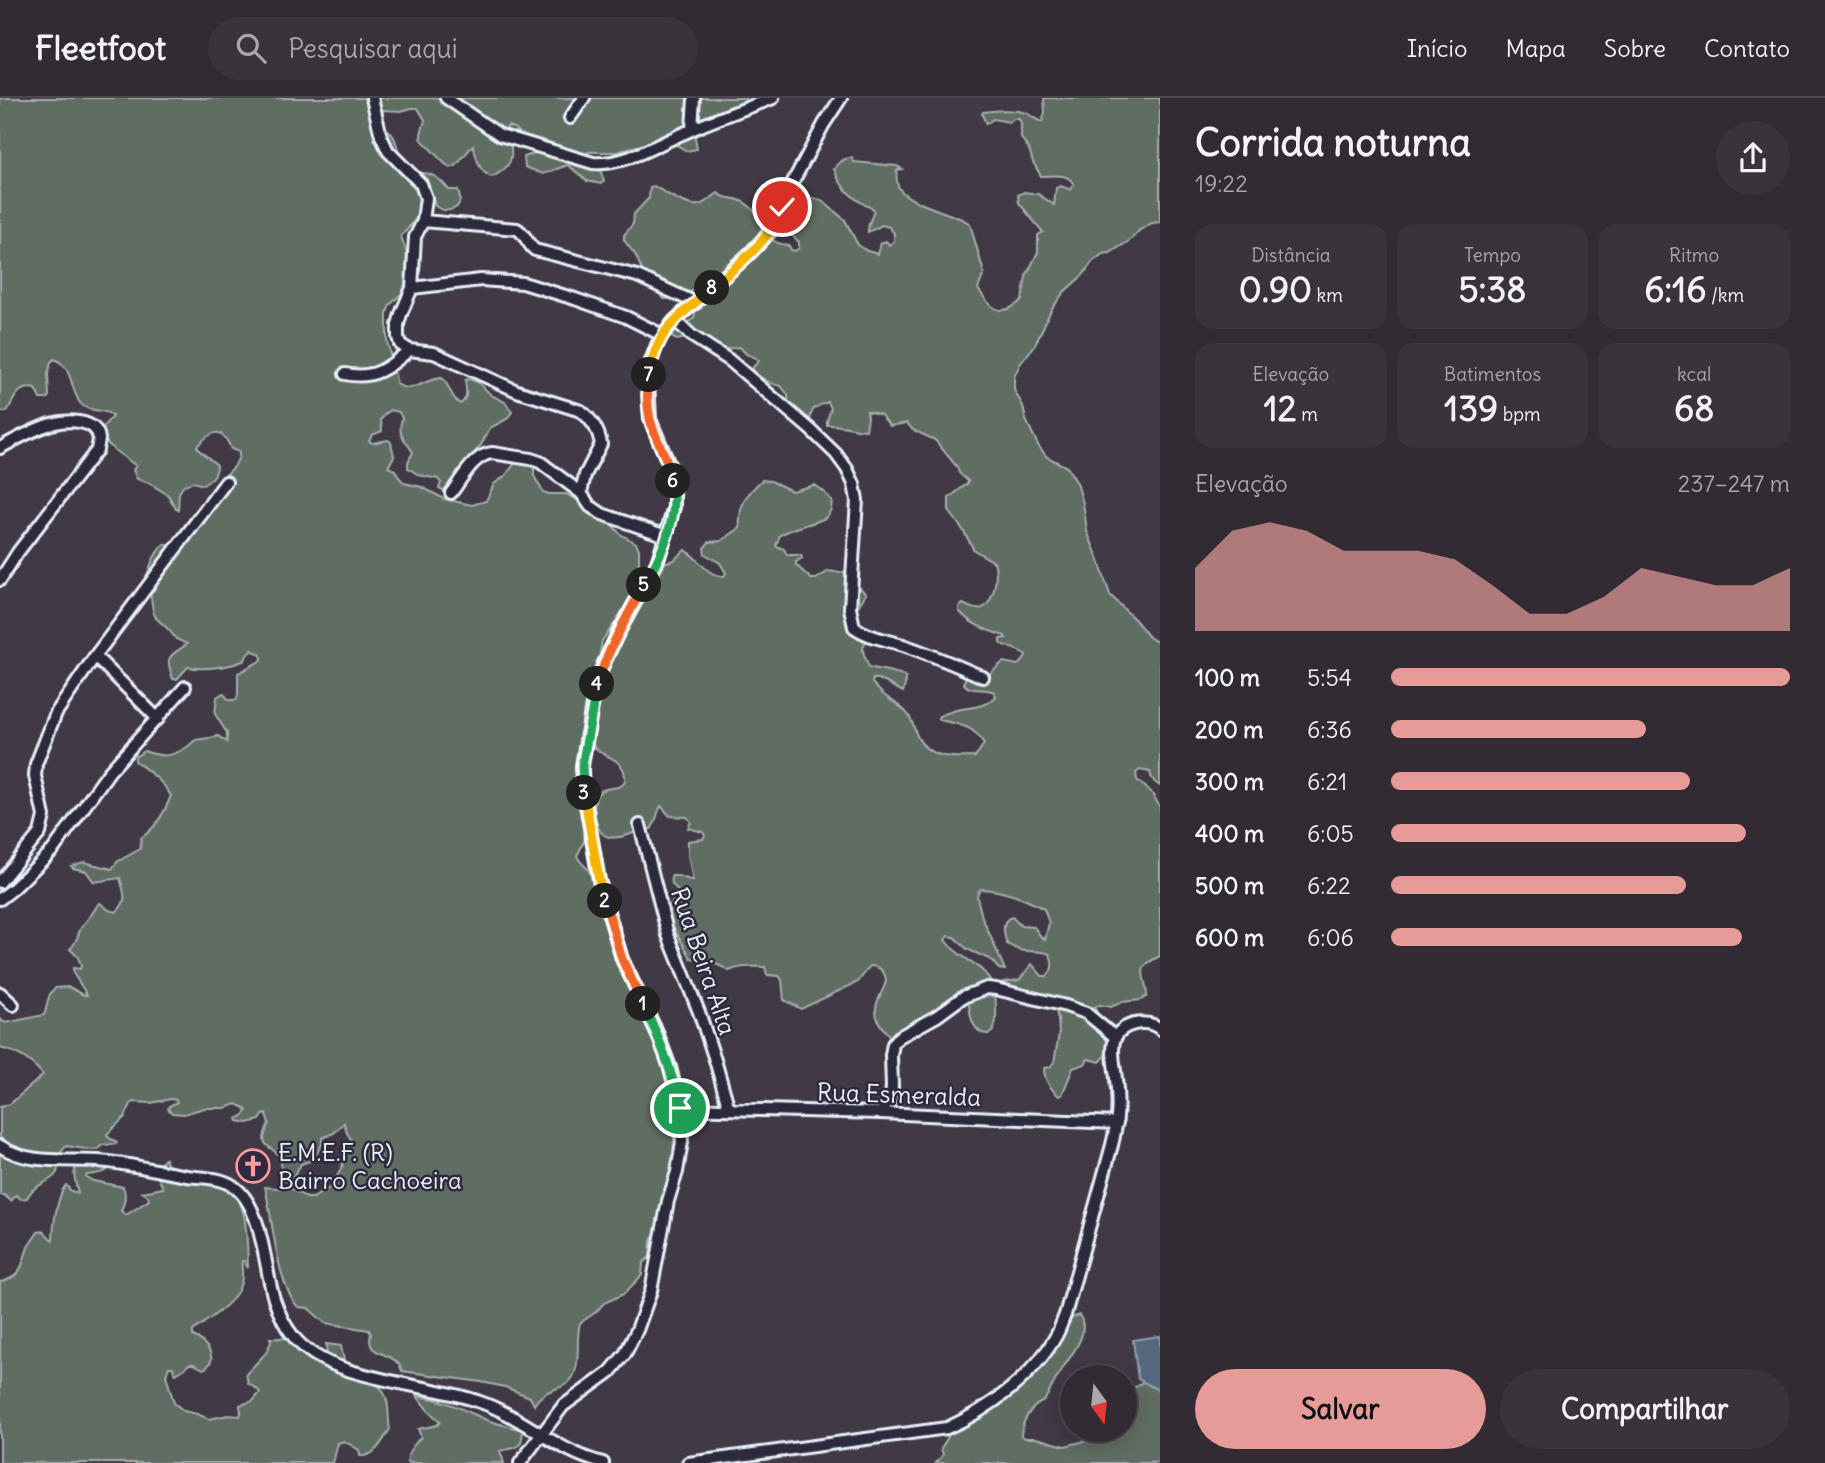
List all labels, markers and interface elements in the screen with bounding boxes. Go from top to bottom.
search box [208,17,698,80]
text: Fleetfoot [35,27,166,69]
icon: search [232,29,270,67]
text: Pesquisar aqui [288,32,458,65]
text: Início [1407,33,1467,63]
text: Mapa [1505,33,1566,63]
text: Sobre [1604,33,1666,63]
text: Contato [1704,33,1790,63]
text: Corrida noturna [1195,119,1471,166]
button: share [1716,121,1790,195]
text: 19:22 [1195,169,1248,198]
pin [752,177,812,237]
icon: check [763,188,801,226]
text: Distância [1251,243,1331,267]
text: Tempo [1464,243,1521,267]
text: Ritmo [1669,243,1719,267]
text: 0.90 [1239,267,1312,311]
text: 5:38 [1458,267,1527,311]
text: 6:16 [1644,267,1706,311]
pin: 8 [694,270,730,306]
text: 8 [706,275,717,299]
text: km [1312,283,1343,307]
text: /km [1706,283,1744,307]
pin: 7 [632,358,666,392]
text: 7 [644,362,653,386]
text: Elevação [1253,362,1329,386]
text: Batimentos [1444,362,1541,386]
text: kcal [1677,362,1711,386]
text: 12 [1264,386,1297,430]
text: 139 [1444,386,1498,430]
text: 68 [1674,386,1714,430]
text: m [1297,402,1318,426]
text: bpm [1498,402,1541,426]
pin: 6 [656,464,690,498]
text: 6 [667,468,678,492]
text: Elevação [1195,469,1288,498]
text: 237–247 m [1678,469,1790,498]
pin: 5 [626,568,662,602]
text: 5 [638,572,649,596]
text: 100 m [1195,663,1260,692]
text: 5:54 [1307,663,1352,692]
pin: 4 [580,666,614,702]
text: 4 [591,671,602,695]
text: 200 m [1195,715,1264,744]
text: 6:36 [1307,715,1352,744]
text: 300 m [1195,767,1264,796]
text: 6:21 [1307,767,1347,796]
pin: 3 [566,776,602,810]
text: 3 [578,780,589,804]
text: 400 m [1195,819,1264,848]
text: 6:05 [1307,819,1354,848]
text: 500 m [1195,871,1264,900]
text: 6:22 [1307,871,1351,900]
street label: Rua Beira Alta [665,883,743,1039]
pin: 2 [588,884,622,918]
text: 2 [599,888,610,912]
text: 600 m [1195,923,1264,952]
text: 6:06 [1307,923,1354,952]
pin: 1 [626,986,660,1021]
text: 1 [639,991,646,1015]
street label: Rua Esmeralda [817,1076,981,1112]
pin [650,1078,710,1138]
icon: arrive [661,1089,699,1127]
place label: E.M.E.F. (R) Bairro Cachoeira [278,1137,462,1195]
church icon: E.M.E.F. (R) Bairro Cachoeira [234,1147,272,1185]
north arrow [1060,1365,1138,1442]
map controls [1060,1365,1137,1442]
button: Salvar [1195,1369,1486,1449]
button: Compartilhar [1500,1369,1790,1449]

